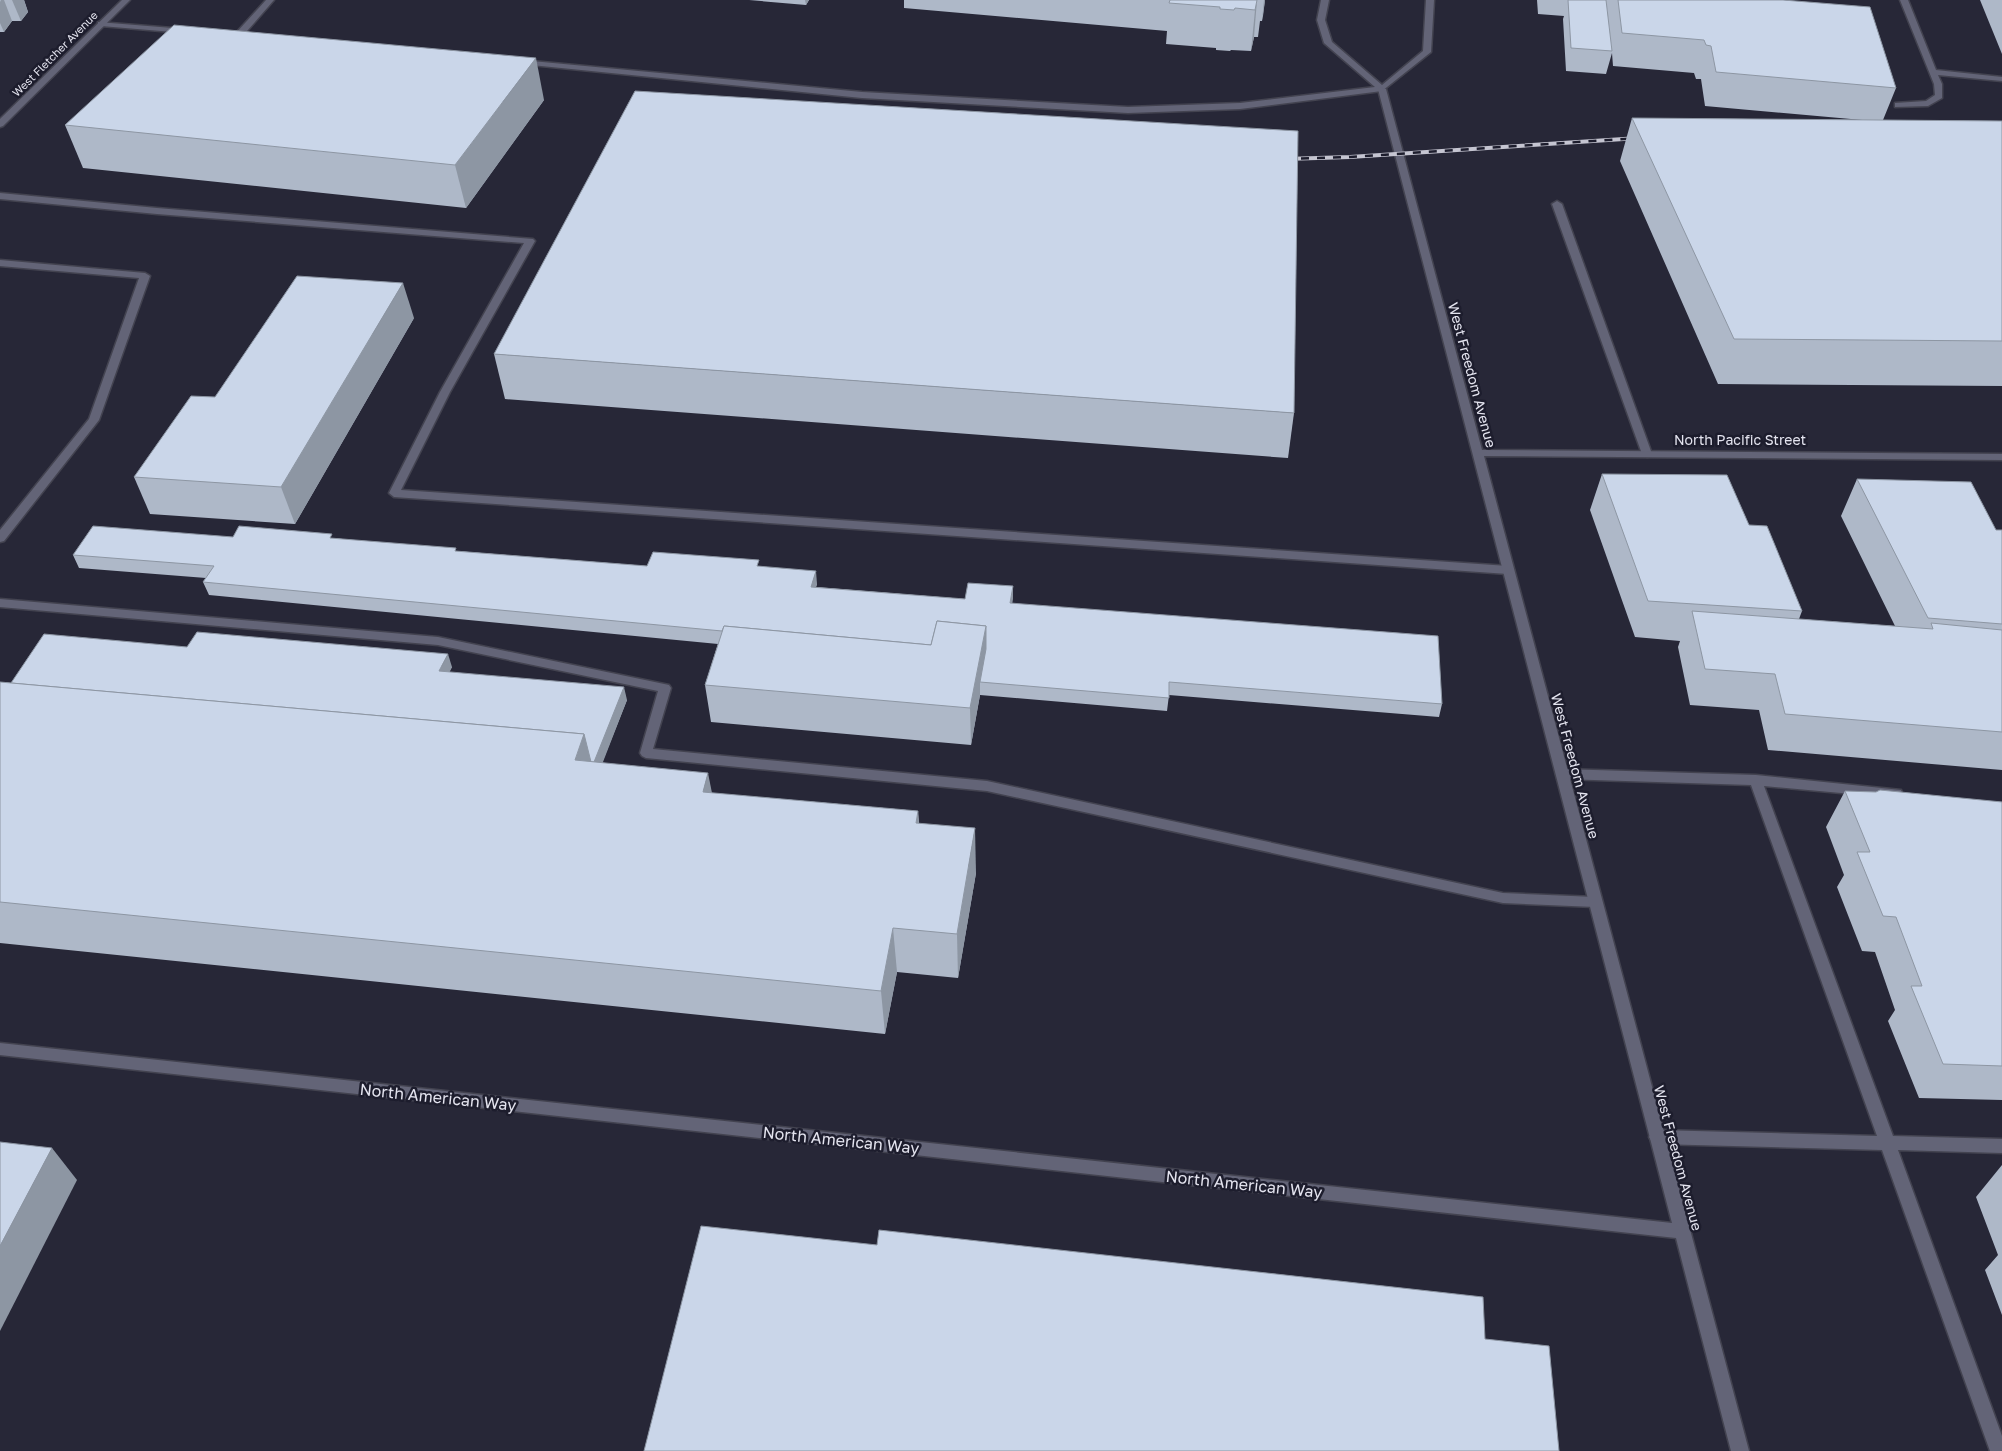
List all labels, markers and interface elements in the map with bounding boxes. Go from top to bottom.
street label: West Fletcher Avenue [9,8,100,99]
street label: West Freedom Avenue [1445,300,1500,449]
street label: North Pacific Street [1674,431,1806,448]
street label: West Freedom Avenue [1548,691,1603,840]
street label: North American Way [359,1079,517,1115]
street label: West Freedom Avenue [1651,1083,1706,1232]
street label: North American Way [762,1122,920,1158]
street label: North American Way [1165,1166,1323,1202]

